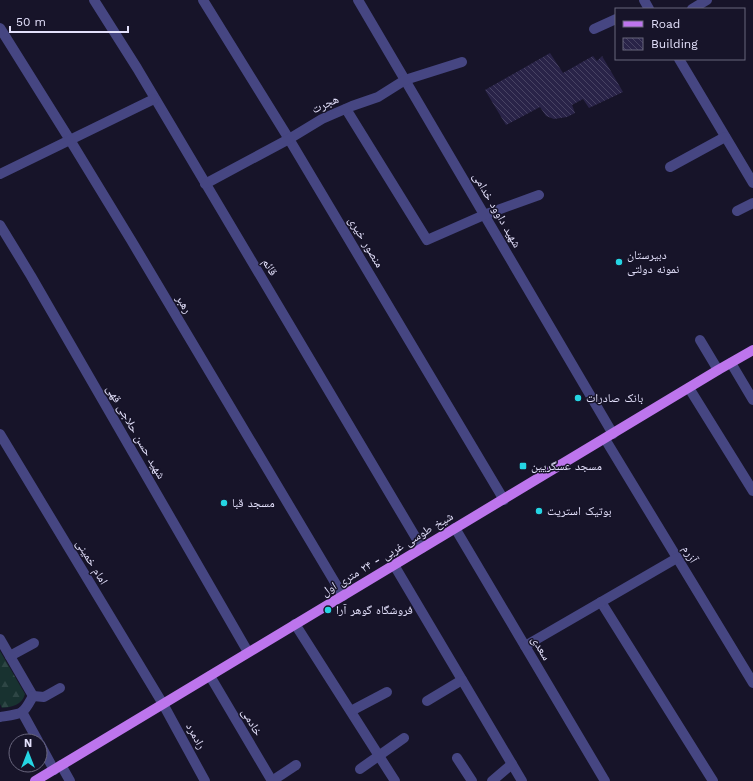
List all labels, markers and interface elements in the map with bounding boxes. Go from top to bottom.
scale bar [10,8,128,34]
legend [615,8,745,60]
text: 50 m [16,15,46,29]
text: Road [651,17,680,31]
text: Building [651,37,698,51]
street label: هجرت [309,92,341,116]
street label: شهید داوود خدامی [470,170,524,250]
street label: منصور خیری [345,214,387,270]
place label: دبیرستان نمونه دولتی [627,248,679,276]
street label: قائم [259,256,281,279]
marker: دبیرستان نمونه دولتی [614,257,624,267]
street label: رهبر [172,291,195,316]
street label: شهید حسن حلاجی قهی [103,383,169,482]
place label: بانک صادرات [586,391,643,405]
marker: بانک صادرات [573,393,583,403]
place label: مسجد عسگریین [531,459,602,473]
marker: مسجد عسگریین [518,461,528,471]
place label: مسجد قبا [232,496,275,510]
marker: مسجد قبا [219,498,229,508]
place label: بوتیک استریت [547,504,612,518]
marker: بوتیک استریت [534,506,544,516]
street label: شیخ طوسی غربی - ۲۴ متری اول [318,509,456,599]
street label: امام خمینی [72,537,111,588]
street label: آزرم [679,543,701,567]
place label: فروشگاه گوهر آرا [336,603,413,617]
marker: فروشگاه گوهر آرا [323,605,333,615]
street label: سعدی [528,633,554,663]
street label: خادمی [239,706,266,739]
street label: رادمرد [183,720,209,752]
north arrow [8,733,48,773]
text: N [24,737,32,750]

